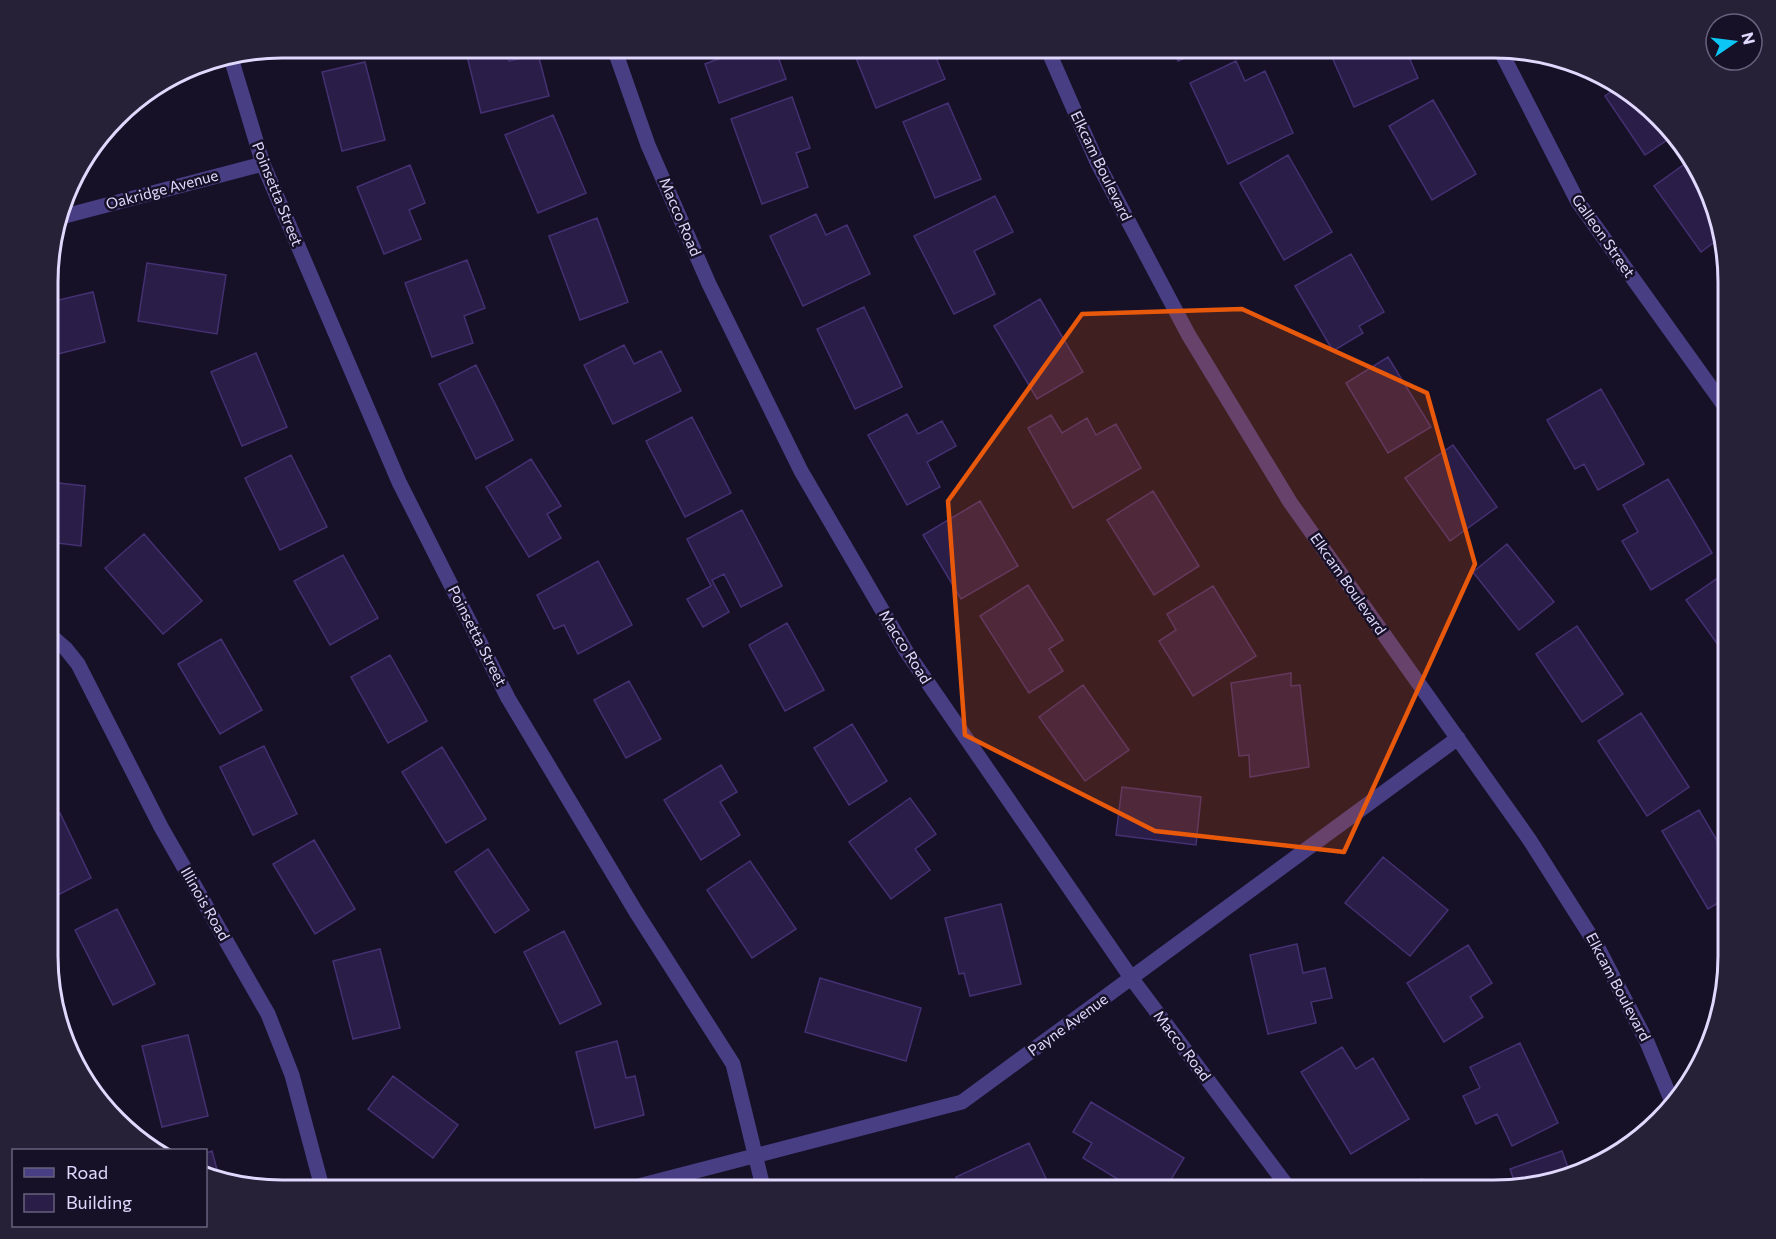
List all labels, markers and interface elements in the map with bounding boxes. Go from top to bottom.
north arrow [1704,12,1764,72]
text: N [1738,30,1760,46]
street label: Elkcam Boulevard [1067,108,1136,223]
street label: Poinsetta Street [249,139,307,248]
street label: Oakridge Avenue [104,165,220,213]
street label: Macco Road [656,175,706,259]
street label: Galleon Street [1569,190,1639,280]
street label: Elkcam Boulevard [1307,529,1391,638]
street label: Poinsetta Street [445,582,511,689]
street label: Macco Road [876,606,936,687]
street label: Illinois Road [178,864,234,943]
street label: Elkcam Boulevard [1583,929,1655,1044]
street label: Payne Avenue [1024,989,1111,1059]
street label: Macco Road [1150,1007,1215,1084]
legend [12,1149,207,1227]
text: Road [66,1161,108,1183]
text: Building [66,1191,132,1213]

